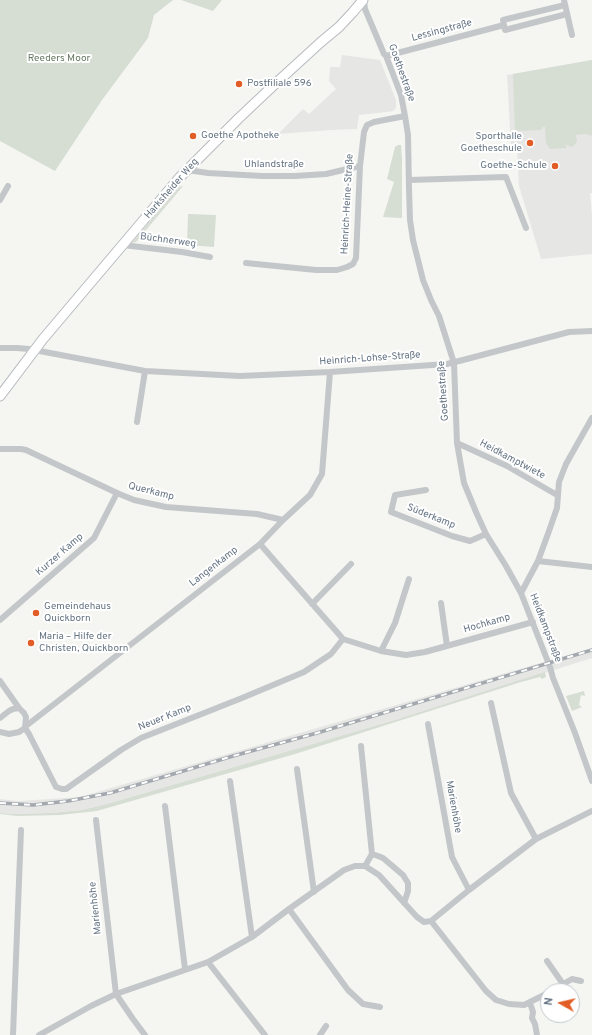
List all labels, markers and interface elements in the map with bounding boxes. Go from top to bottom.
street label: Lessingstraße [410,17,474,45]
street label: Goethestraße [385,43,417,103]
park label: Reeders Moor [28,53,90,65]
place label: Postfiliale 596 [247,78,312,90]
marker: Postfiliale 596 [234,79,244,89]
place label: Goethe Apotheke [201,130,279,142]
marker: Goethe Apotheke [188,131,198,141]
place label: Sporthalle Goetheschule [461,131,522,154]
marker: Sporthalle Goetheschule [525,138,535,148]
street label: Heinrich-Heine-Straße [339,153,357,255]
street label: Harksheider Weg [142,156,202,222]
street label: Uhlandstraße [244,159,304,171]
place label: Goethe-Schule [480,160,547,172]
marker: Goethe-Schule [550,161,560,171]
street label: Büchnerweg [139,231,197,251]
street label: Heinrich-Lohse-Straße [319,349,421,369]
street label: Goethestraße [436,360,452,422]
street label: Heidkamptwiete [477,438,547,482]
street label: Querkamp [127,481,175,503]
street label: Süderkamp [405,502,457,532]
street label: Kurzer Kamp [34,531,86,579]
street label: Langenkamp [187,544,241,590]
street label: Heidkampstraße [526,592,564,664]
place label: Gemeindehaus Quickborn [44,601,111,624]
marker: Gemeindehaus Quickborn [31,608,41,618]
street label: Hochkamp [462,612,512,636]
place label: Maria – Hilfe der Christen, Quickborn [39,631,128,654]
marker: Maria – Hilfe der Christen, Quickborn [26,638,36,648]
street label: Neuer Kamp [137,702,193,734]
street label: Marienhöhe [442,780,464,834]
street label: Marienhöhe [87,881,105,935]
north arrow [540,983,580,1023]
text: N [542,997,557,1006]

